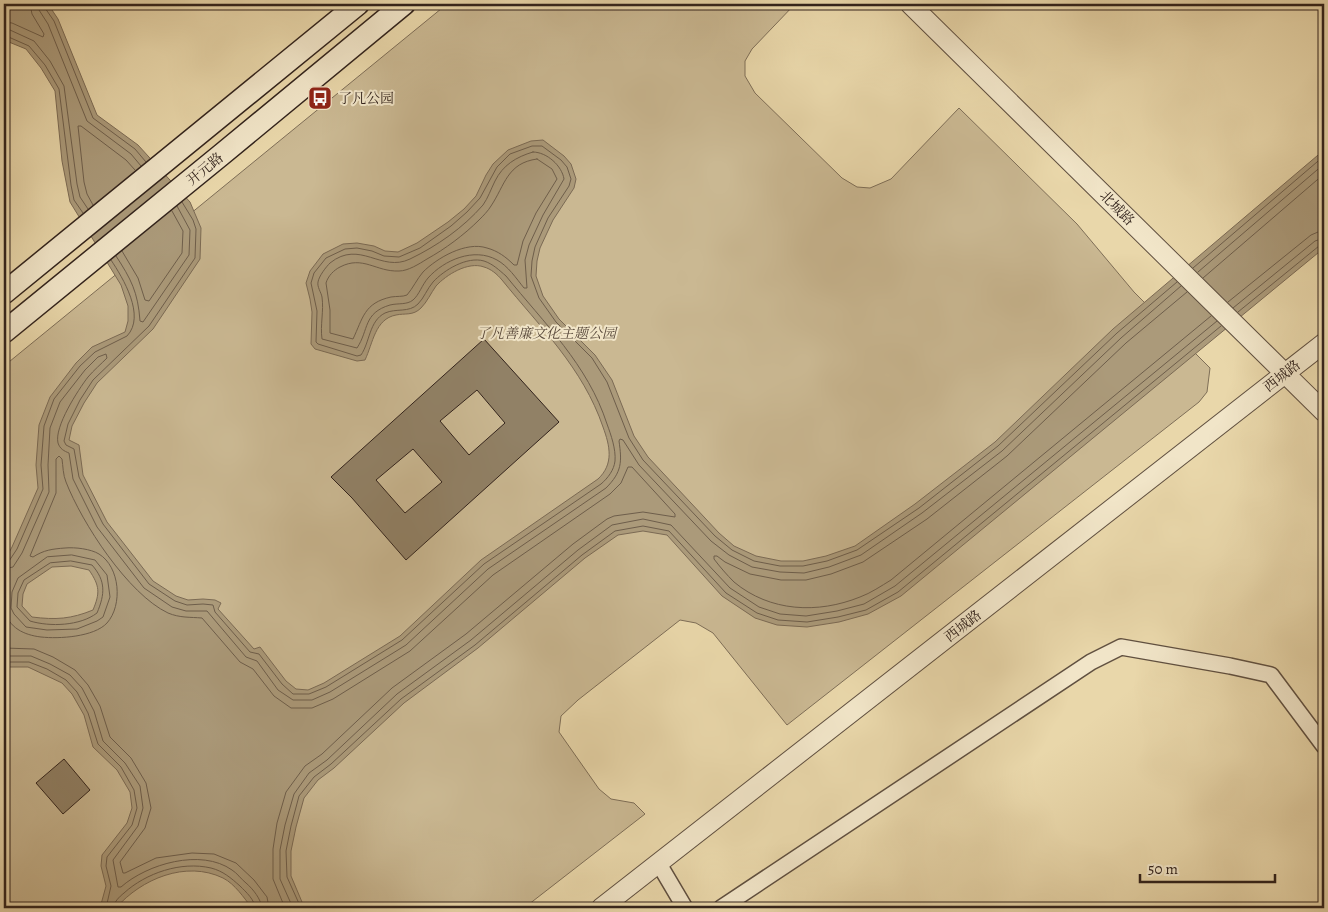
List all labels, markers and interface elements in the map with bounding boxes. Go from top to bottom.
bus stop icon: 了凡公园 [307,85,333,111]
place label: 了凡公园 [338,89,394,108]
street label: 开元路 [183,148,227,190]
street label: 北城路 [1095,186,1139,230]
park label: 了凡善廉文化主题公园 [476,324,618,343]
street label: 西城路 [1260,356,1304,396]
street label: 西城路 [941,606,985,646]
scale bar [1140,852,1276,884]
text: 50 m [1148,859,1178,879]

